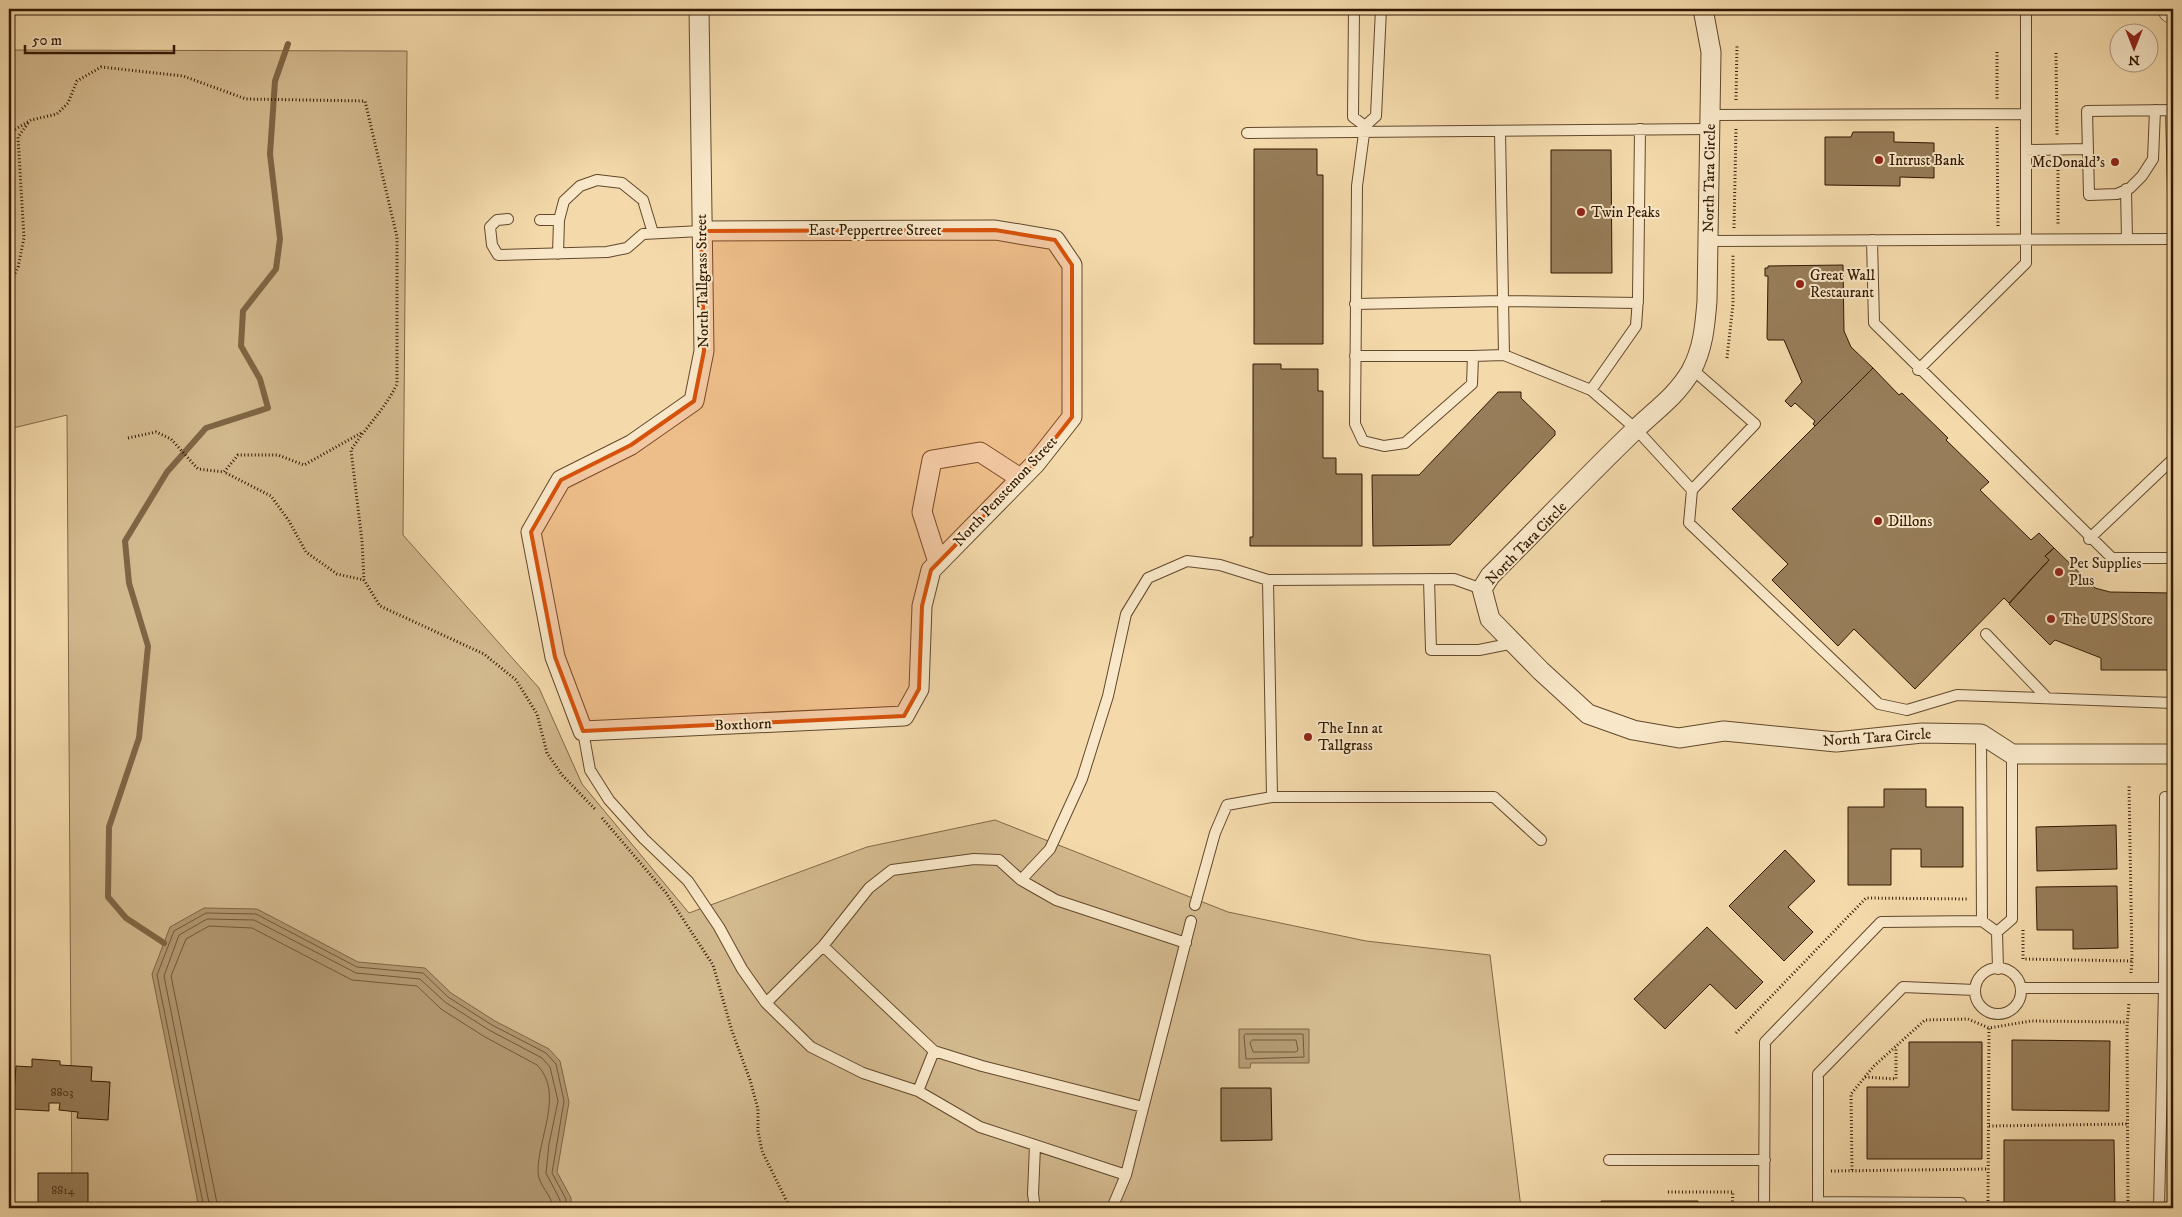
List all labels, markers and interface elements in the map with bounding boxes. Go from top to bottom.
scale bar [25,22,174,54]
north arrow [2110,22,2160,72]
text: 50 m [32,31,62,50]
text: N [2128,51,2140,69]
street label: North Tara Circle [1699,123,1720,233]
place label: Intrust Bank [1889,151,1965,170]
place label: McDonald's [2032,153,2105,172]
marker: Intrust Bank [1873,154,1885,166]
marker: McDonald's [2109,156,2121,168]
place label: Twin Peaks [1591,203,1660,222]
marker: Twin Peaks [1575,206,1587,218]
street label: North Tallgrass Street [692,214,713,348]
street label: East Peppertree Street [808,221,942,240]
place label: Great Wall Restaurant [1810,266,1875,302]
marker: Great Wall Restaurant [1794,278,1806,290]
street label: North Penstemon Street [949,432,1062,551]
street label: North Tara Circle [1482,498,1571,589]
place label: Dillons [1888,512,1932,531]
marker: Dillons [1872,515,1884,527]
place label: Pet Supplies Plus [2069,554,2141,590]
marker: Pet Supplies Plus [2053,566,2065,578]
place label: The UPS Store [2061,610,2153,629]
marker: The UPS Store [2045,613,2057,625]
street label: Boxthorn [714,714,772,735]
place label: The Inn at Tallgrass [1318,719,1383,755]
street label: North Tara Circle [1822,724,1932,751]
marker: The Inn at Tallgrass [1302,731,1314,743]
house number: 8803 [51,1085,73,1100]
house number: 8814 [51,1183,76,1198]

